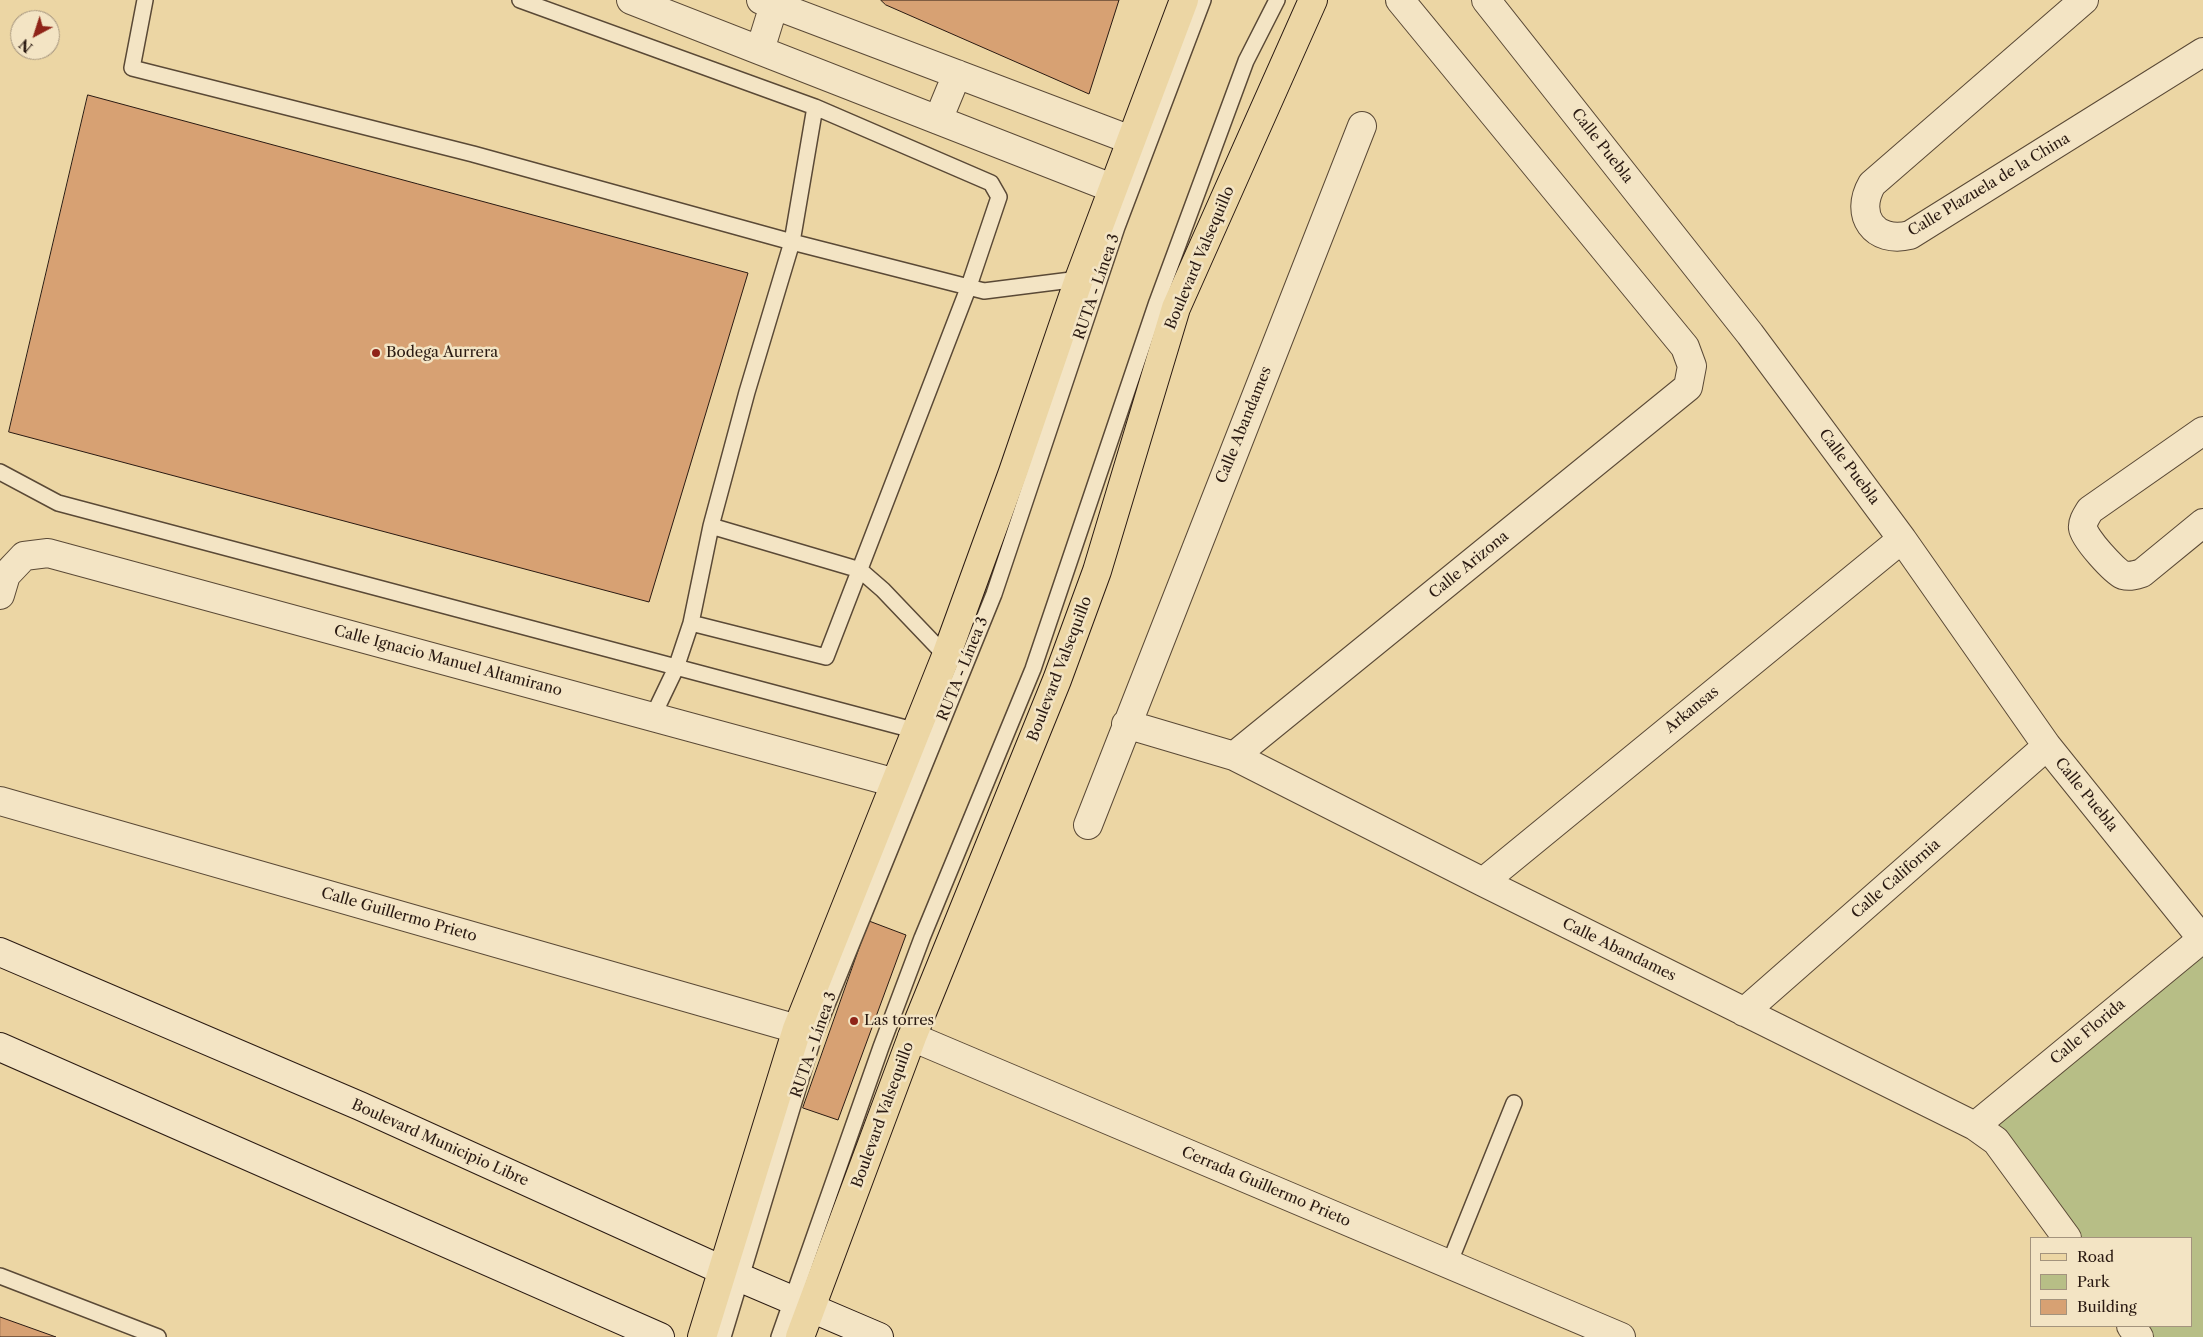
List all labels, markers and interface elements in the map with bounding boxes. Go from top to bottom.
north arrow [10,10,60,60]
text: N [16,35,36,57]
street label: Calle Puebla [1567,105,1637,187]
street label: Calle Plazuela de la China [1905,130,2073,240]
street label: Boulevard Valsequillo [1162,184,1238,332]
street label: RUTA - Línea 3 [1070,232,1124,342]
place label: Bodega Aurrera [386,344,498,362]
marker: Bodega Aurrera [370,347,382,359]
street label: Calle Abandames [1212,364,1276,486]
street label: Calle Puebla [1815,426,1883,508]
street label: Calle Arizona [1426,527,1512,603]
street label: Boulevard Valsequillo [1024,594,1096,744]
street label: RUTA - Línea 3 [934,614,992,724]
street label: Calle Ignacio Manuel Altamirano [332,622,564,700]
street label: Arkansas [1661,683,1723,737]
street label: Calle Puebla [2051,754,2121,836]
street label: Calle California [1848,836,1944,922]
street label: Calle Guillermo Prieto [319,884,479,946]
street label: Calle Abandames [1559,915,1679,985]
street label: RUTA - Línea 3 [787,990,841,1100]
street label: Calle Florida [2047,996,2129,1068]
place label: Las torres [864,1012,934,1030]
marker: Las torres [848,1015,860,1027]
street label: Boulevard Valsequillo [848,1040,918,1190]
street label: Boulevard Municipio Libre [349,1096,531,1190]
street label: Cerrada Guillermo Prieto [1179,1143,1353,1231]
legend [2030,1237,2193,1327]
text: Road [2077,1247,2114,1266]
text: Park [2077,1272,2110,1291]
text: Building [2077,1297,2137,1316]

